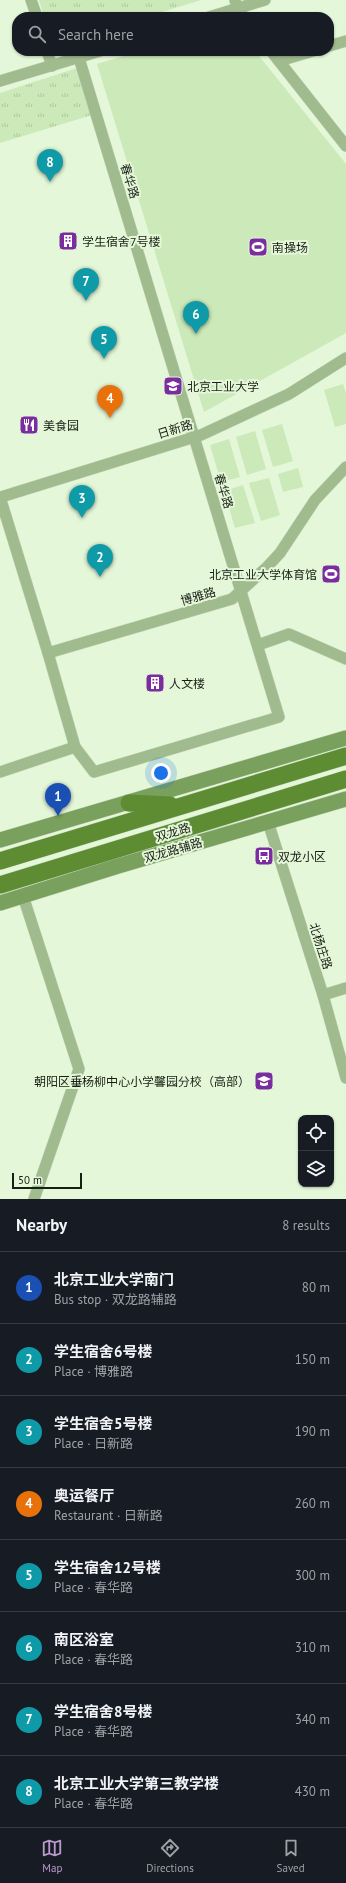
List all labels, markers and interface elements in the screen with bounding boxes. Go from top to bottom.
search box [12,12,334,56]
icon: search [26,23,48,45]
text: Search here [58,25,134,44]
pin: 8 [37,149,63,182]
street label: 春华路 [118,162,142,200]
building icon: 学生宿舍7号楼 [57,230,79,252]
place label: 学生宿舍7号楼 [82,234,161,249]
sports icon: 南操场 [247,236,269,258]
place label: 南操场 [272,240,308,255]
pin: 7 [73,268,99,301]
pin: 6 [183,301,209,334]
pin: 5 [91,326,117,359]
school or university icon: 北京工业大学 [162,375,184,397]
place label: 北京工业大学 [187,379,259,394]
pin: 4 [97,385,123,418]
restaurant icon: 美食园 [18,414,40,436]
street label: 日新路 [156,417,194,441]
place label: 美食园 [43,418,79,433]
street label: 春华路 [212,472,236,510]
pin: 3 [69,485,95,518]
pin: 2 [87,544,113,577]
sports icon: 北京工业大学体育馆 [320,563,342,585]
place label: 北京工业大学体育馆 [209,567,317,582]
street label: 博雅路 [179,584,217,608]
building icon: 人文楼 [144,672,166,694]
place label: 人文楼 [169,676,205,691]
your location [151,763,171,783]
pin: 1 [45,783,71,816]
street label: 双龙路 [154,820,192,844]
street label: 双龙路辅路 [142,835,204,865]
bus stop icon: 双龙小区 [253,845,275,867]
place label: 双龙小区 [278,849,326,864]
street label: 北杨庄路 [306,921,336,971]
school or university icon: 朝阳区垂杨柳中心小学馨园分校（高部） [253,1070,275,1092]
place label: 朝阳区垂杨柳中心小学馨园分校（高部） [34,1074,250,1089]
map controls [298,1115,334,1187]
button: locate [298,1115,334,1151]
button: layers [298,1151,334,1187]
scale bar [12,1171,82,1190]
text: 50 m [18,1173,42,1187]
text: Nearby [16,1214,67,1236]
text: 8 results [282,1217,330,1234]
text: 北京工业大学南门 [54,1270,174,1289]
text: 1 [25,1279,33,1296]
text: 80 m [302,1279,330,1296]
text: Bus stop · 双龙路辅路 [54,1291,177,1308]
text: 学生宿舍6号楼 [54,1342,153,1361]
text: 2 [25,1351,33,1368]
text: 150 m [295,1351,330,1368]
text: Place · 博雅路 [54,1363,133,1380]
text: 学生宿舍5号楼 [54,1414,153,1433]
text: 3 [25,1423,33,1440]
text: 190 m [295,1423,330,1440]
text: Place · 日新路 [54,1435,133,1452]
text: 奥运餐厅 [54,1486,114,1505]
text: 4 [25,1495,33,1512]
text: 260 m [295,1495,330,1512]
text: Restaurant · 日新路 [54,1507,163,1524]
text: 学生宿舍12号楼 [54,1558,161,1577]
text: 5 [25,1567,33,1584]
text: 300 m [295,1567,330,1584]
text: Place · 春华路 [54,1579,133,1596]
text: 南区浴室 [54,1630,114,1649]
text: 6 [25,1639,33,1656]
text: 310 m [295,1639,330,1656]
text: Place · 春华路 [54,1651,133,1668]
text: 学生宿舍8号楼 [54,1702,153,1721]
text: 7 [25,1711,33,1728]
text: 340 m [295,1711,330,1728]
text: Place · 春华路 [54,1723,133,1740]
text: 北京工业大学第三教学楼 [54,1774,219,1793]
text: 8 [25,1783,33,1800]
text: 430 m [295,1783,330,1800]
text: Place · 春华路 [54,1795,133,1812]
tab: Map [41,1837,63,1875]
tab: Directions [146,1837,194,1875]
tab: Saved [277,1837,305,1875]

